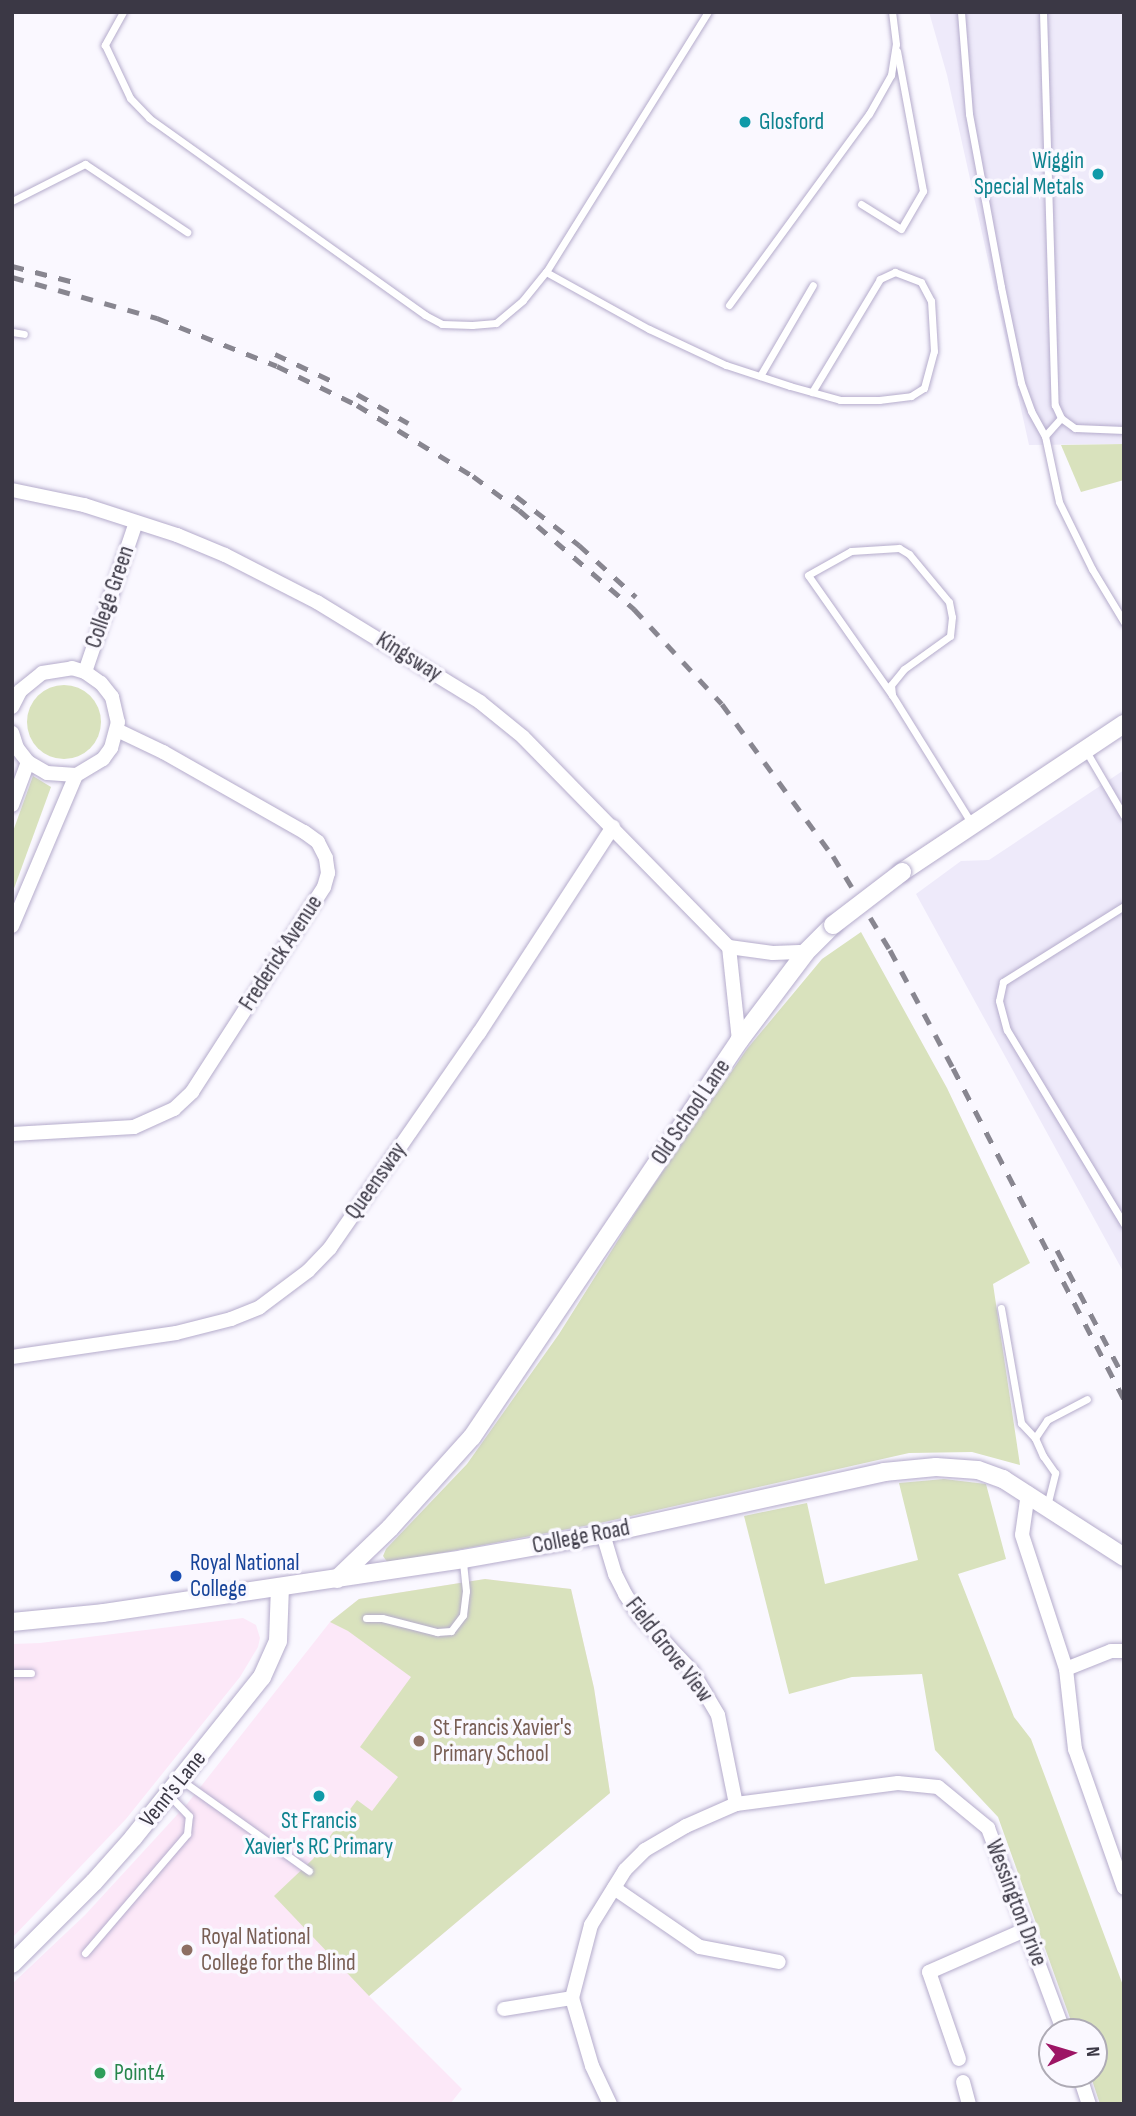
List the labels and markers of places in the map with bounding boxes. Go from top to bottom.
place label: Glosford [759,108,824,136]
marker: Glosford [737,114,753,130]
place label: Wiggin Special Metals [974,147,1084,201]
marker: Wiggin Special Metals [1090,166,1106,182]
place label: Royal National College [190,1549,299,1603]
marker: Royal National College [168,1568,184,1584]
place label: St Francis Xavier's Primary School [433,1714,572,1768]
marker: St Francis Xavier's Primary School [411,1733,427,1749]
marker: St Francis Xavier's RC Primary [311,1788,327,1804]
place label: St Francis Xavier's RC Primary [245,1807,393,1861]
place label: Royal National College for the Blind [201,1923,356,1977]
marker: Royal National College for the Blind [179,1942,195,1958]
place label: Point4 [114,2059,165,2087]
marker: Point4 [92,2065,108,2081]

